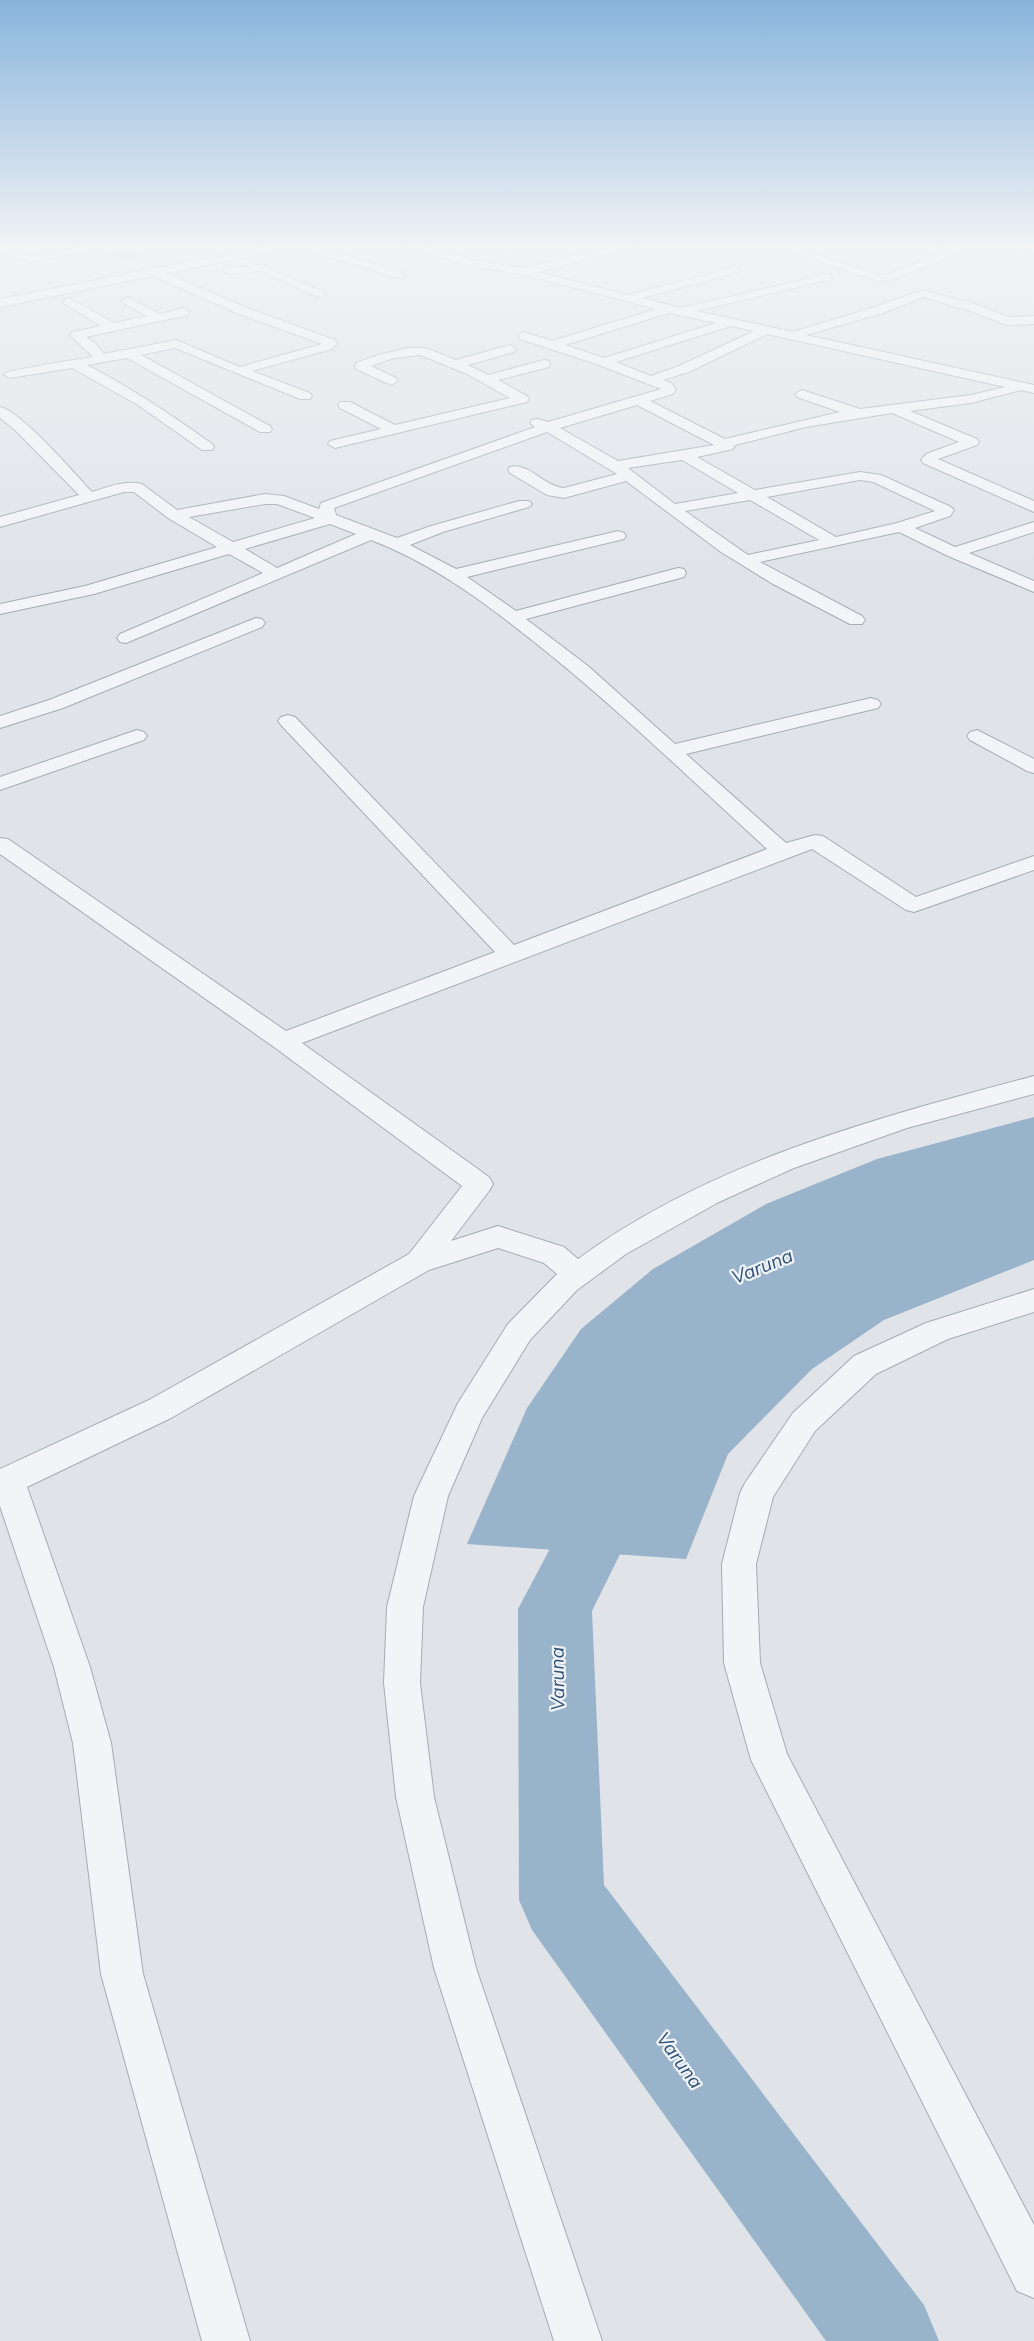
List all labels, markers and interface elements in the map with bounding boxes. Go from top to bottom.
water label: Varuna [728,1243,796,1289]
water label: Varuna [544,1647,570,1711]
water label: Varuna [651,2027,709,2093]

